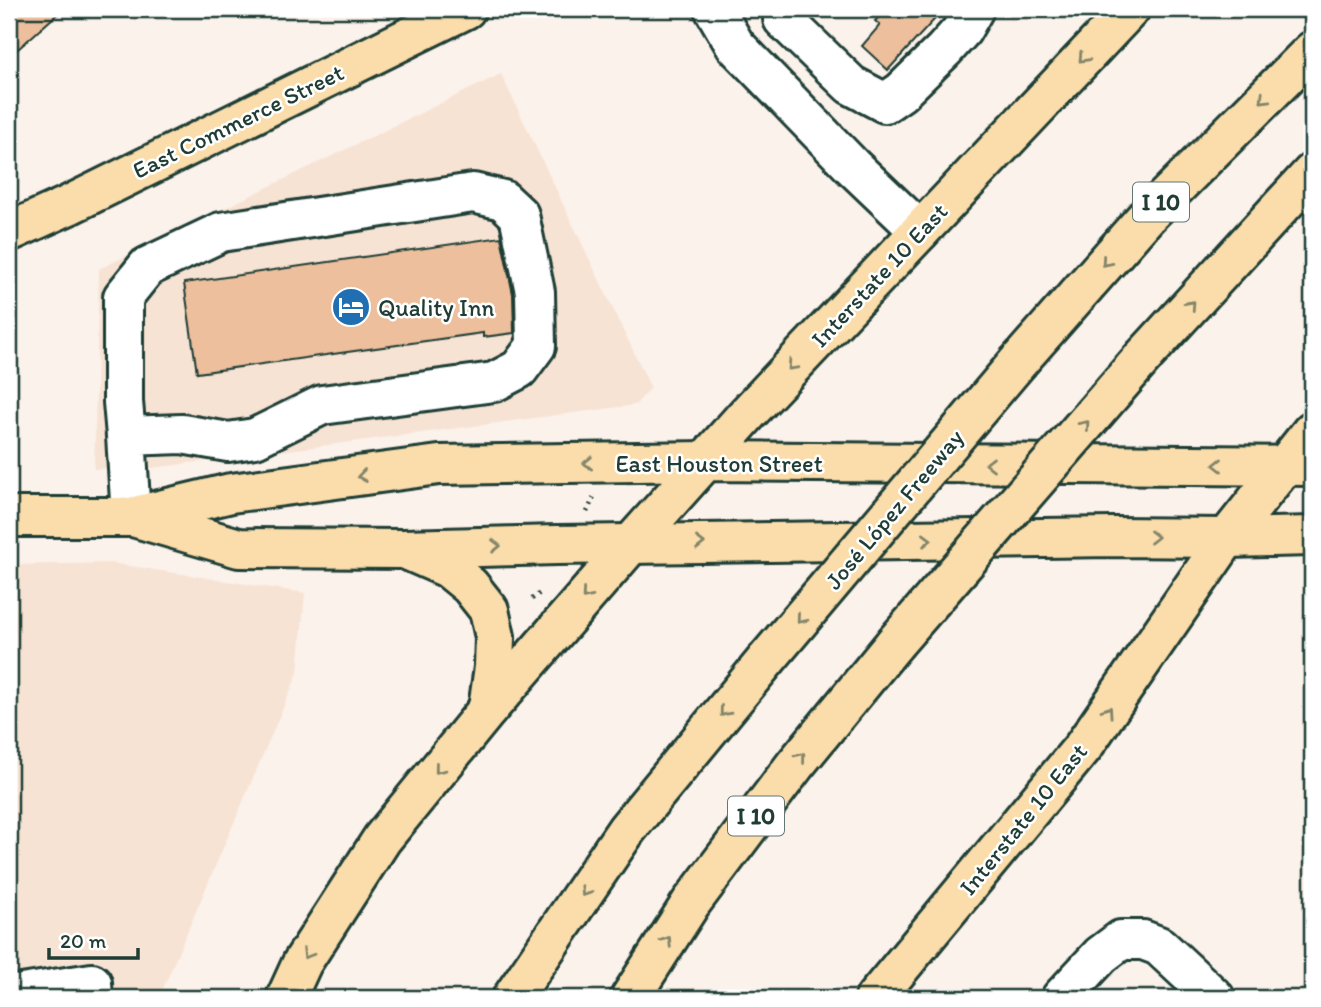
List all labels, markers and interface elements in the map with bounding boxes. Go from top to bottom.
one-way arrow [1079,50,1092,63]
street label: East Commerce Street [128,57,348,185]
one-way arrow [1260,91,1272,103]
road number: I 10 [1133,182,1189,222]
street label: Interstate 10 East [805,197,953,353]
one-way arrow [1102,254,1114,267]
hotel icon: Quality Inn [330,286,372,328]
place label: Quality Inn [378,293,495,322]
one-way arrow [1183,300,1196,313]
one-way arrow [788,358,801,371]
one-way arrow [1077,420,1089,433]
street label: José López Freeway [819,423,970,595]
street label: East Houston Street [615,449,823,478]
one-way arrow [583,455,593,471]
one-way arrow [984,456,995,472]
one-way arrow [1212,457,1222,473]
one-way arrow [356,468,367,483]
one-way arrow [1149,530,1160,545]
one-way arrow [922,532,933,548]
one-way arrow [695,535,705,551]
one-way arrow [491,539,502,554]
one-way arrow [582,587,594,600]
one-way arrow [797,611,809,624]
one-way arrow [720,704,732,717]
one-way arrow [1100,706,1112,719]
street label: Interstate 10 East [953,737,1093,901]
one-way arrow [793,753,805,766]
one-way arrow [435,760,447,773]
road number: I 10 [728,796,784,836]
one-way arrow [581,884,593,897]
scale bar [49,916,138,960]
text: 20 m [60,928,107,953]
one-way arrow [658,936,671,949]
one-way arrow [303,946,316,959]

